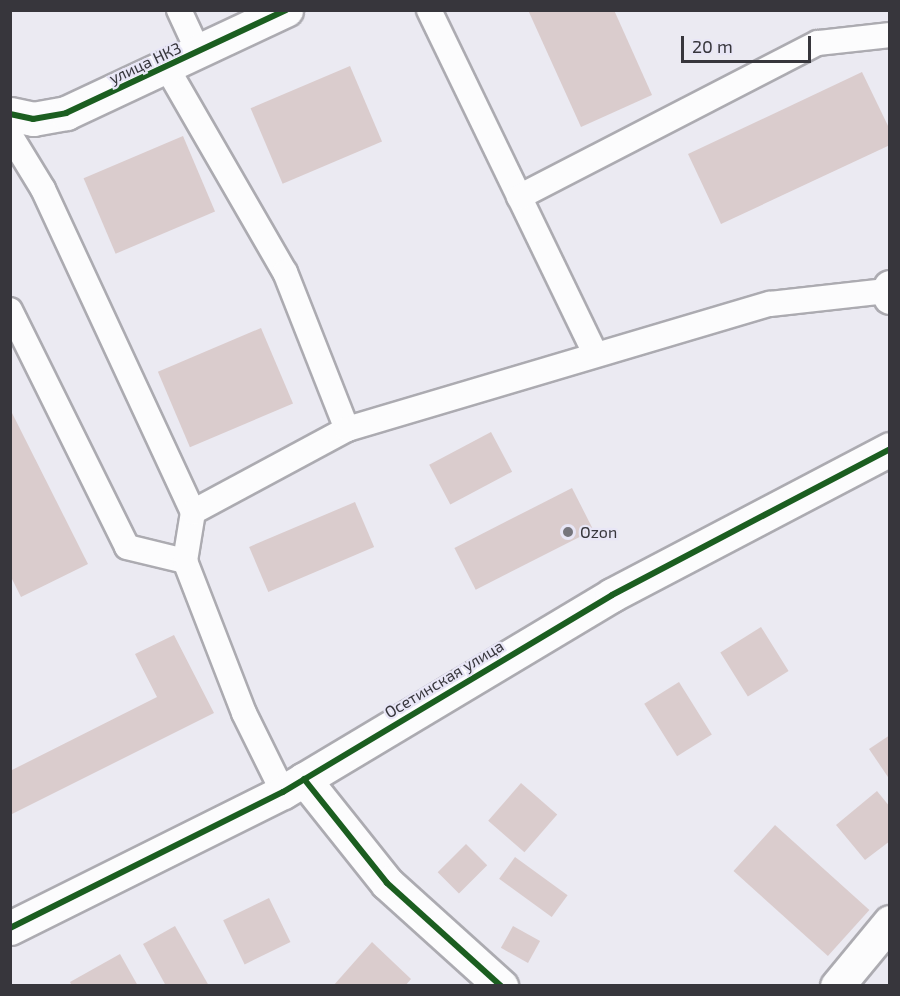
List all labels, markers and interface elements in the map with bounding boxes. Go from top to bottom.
scale bar [684,24,814,62]
text: 20 m [692,35,733,57]
street label: улица НКЗ [106,38,184,88]
place label: Ozon [580,522,617,542]
marker: Ozon [561,525,575,539]
street label: Осетинская улица [381,636,507,722]

